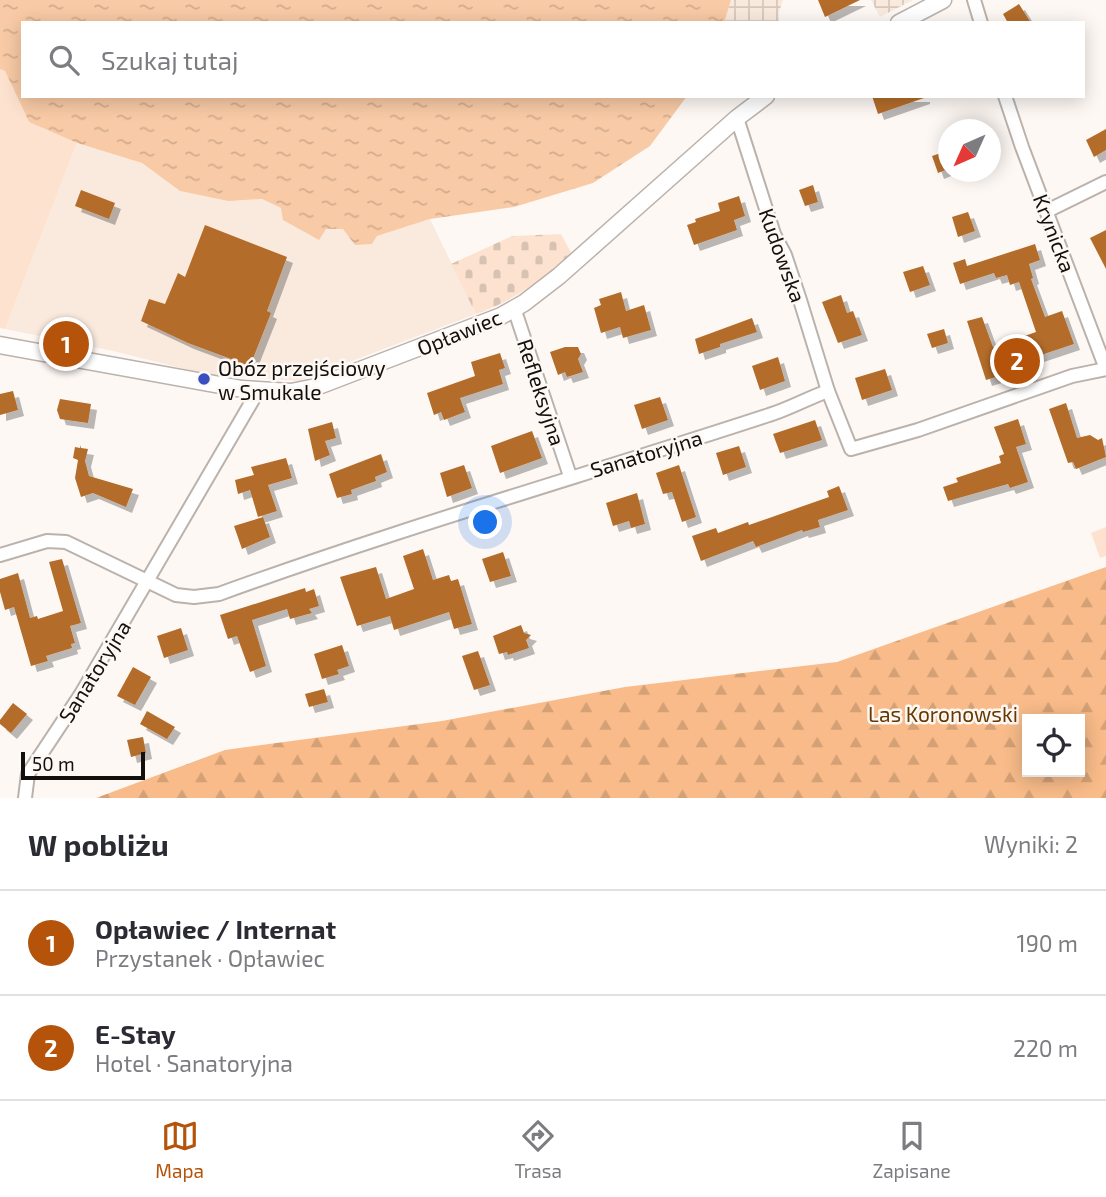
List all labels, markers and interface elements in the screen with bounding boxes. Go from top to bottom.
search box [21,21,1085,98]
icon: search [45,41,83,79]
text: Szukaj tutaj [101,44,238,75]
north arrow [938,119,1001,182]
street label: Krynicka [1029,190,1081,276]
street label: Kudowska [754,204,812,306]
street label: Opławiec [413,304,505,360]
pin: 1 [43,318,89,370]
street label: Refleksyjna [512,335,571,449]
pin: 2 [994,335,1040,387]
place label: Obóz przejściowy w Smukale [218,355,386,404]
marker: Obóz przejściowy w Smukale [196,371,212,387]
street label: Sanatoryjna [587,424,705,483]
your location [468,505,502,539]
street label: Sanatoryjna [53,615,136,727]
park label: Las Koronowski [868,701,1018,726]
map controls [1022,714,1085,777]
button: locate [1022,714,1085,777]
scale bar [21,749,145,781]
text: 50 m [32,752,75,775]
text: W pobliżu [28,826,169,862]
text: Wyniki: 2 [984,830,1078,858]
text: Opławiec / Internat [95,913,336,944]
text: 1 [46,929,56,957]
text: 190 m [1017,929,1078,957]
text: Przystanek · Opławiec [95,944,325,972]
text: E-Stay [95,1018,176,1049]
text: 2 [44,1034,58,1062]
text: 220 m [1013,1034,1078,1062]
text: Hotel · Sanatoryjna [95,1049,293,1077]
tab: Mapa [155,1117,204,1182]
tab: Trasa [514,1117,562,1182]
tab: Zapisane [872,1117,951,1182]

